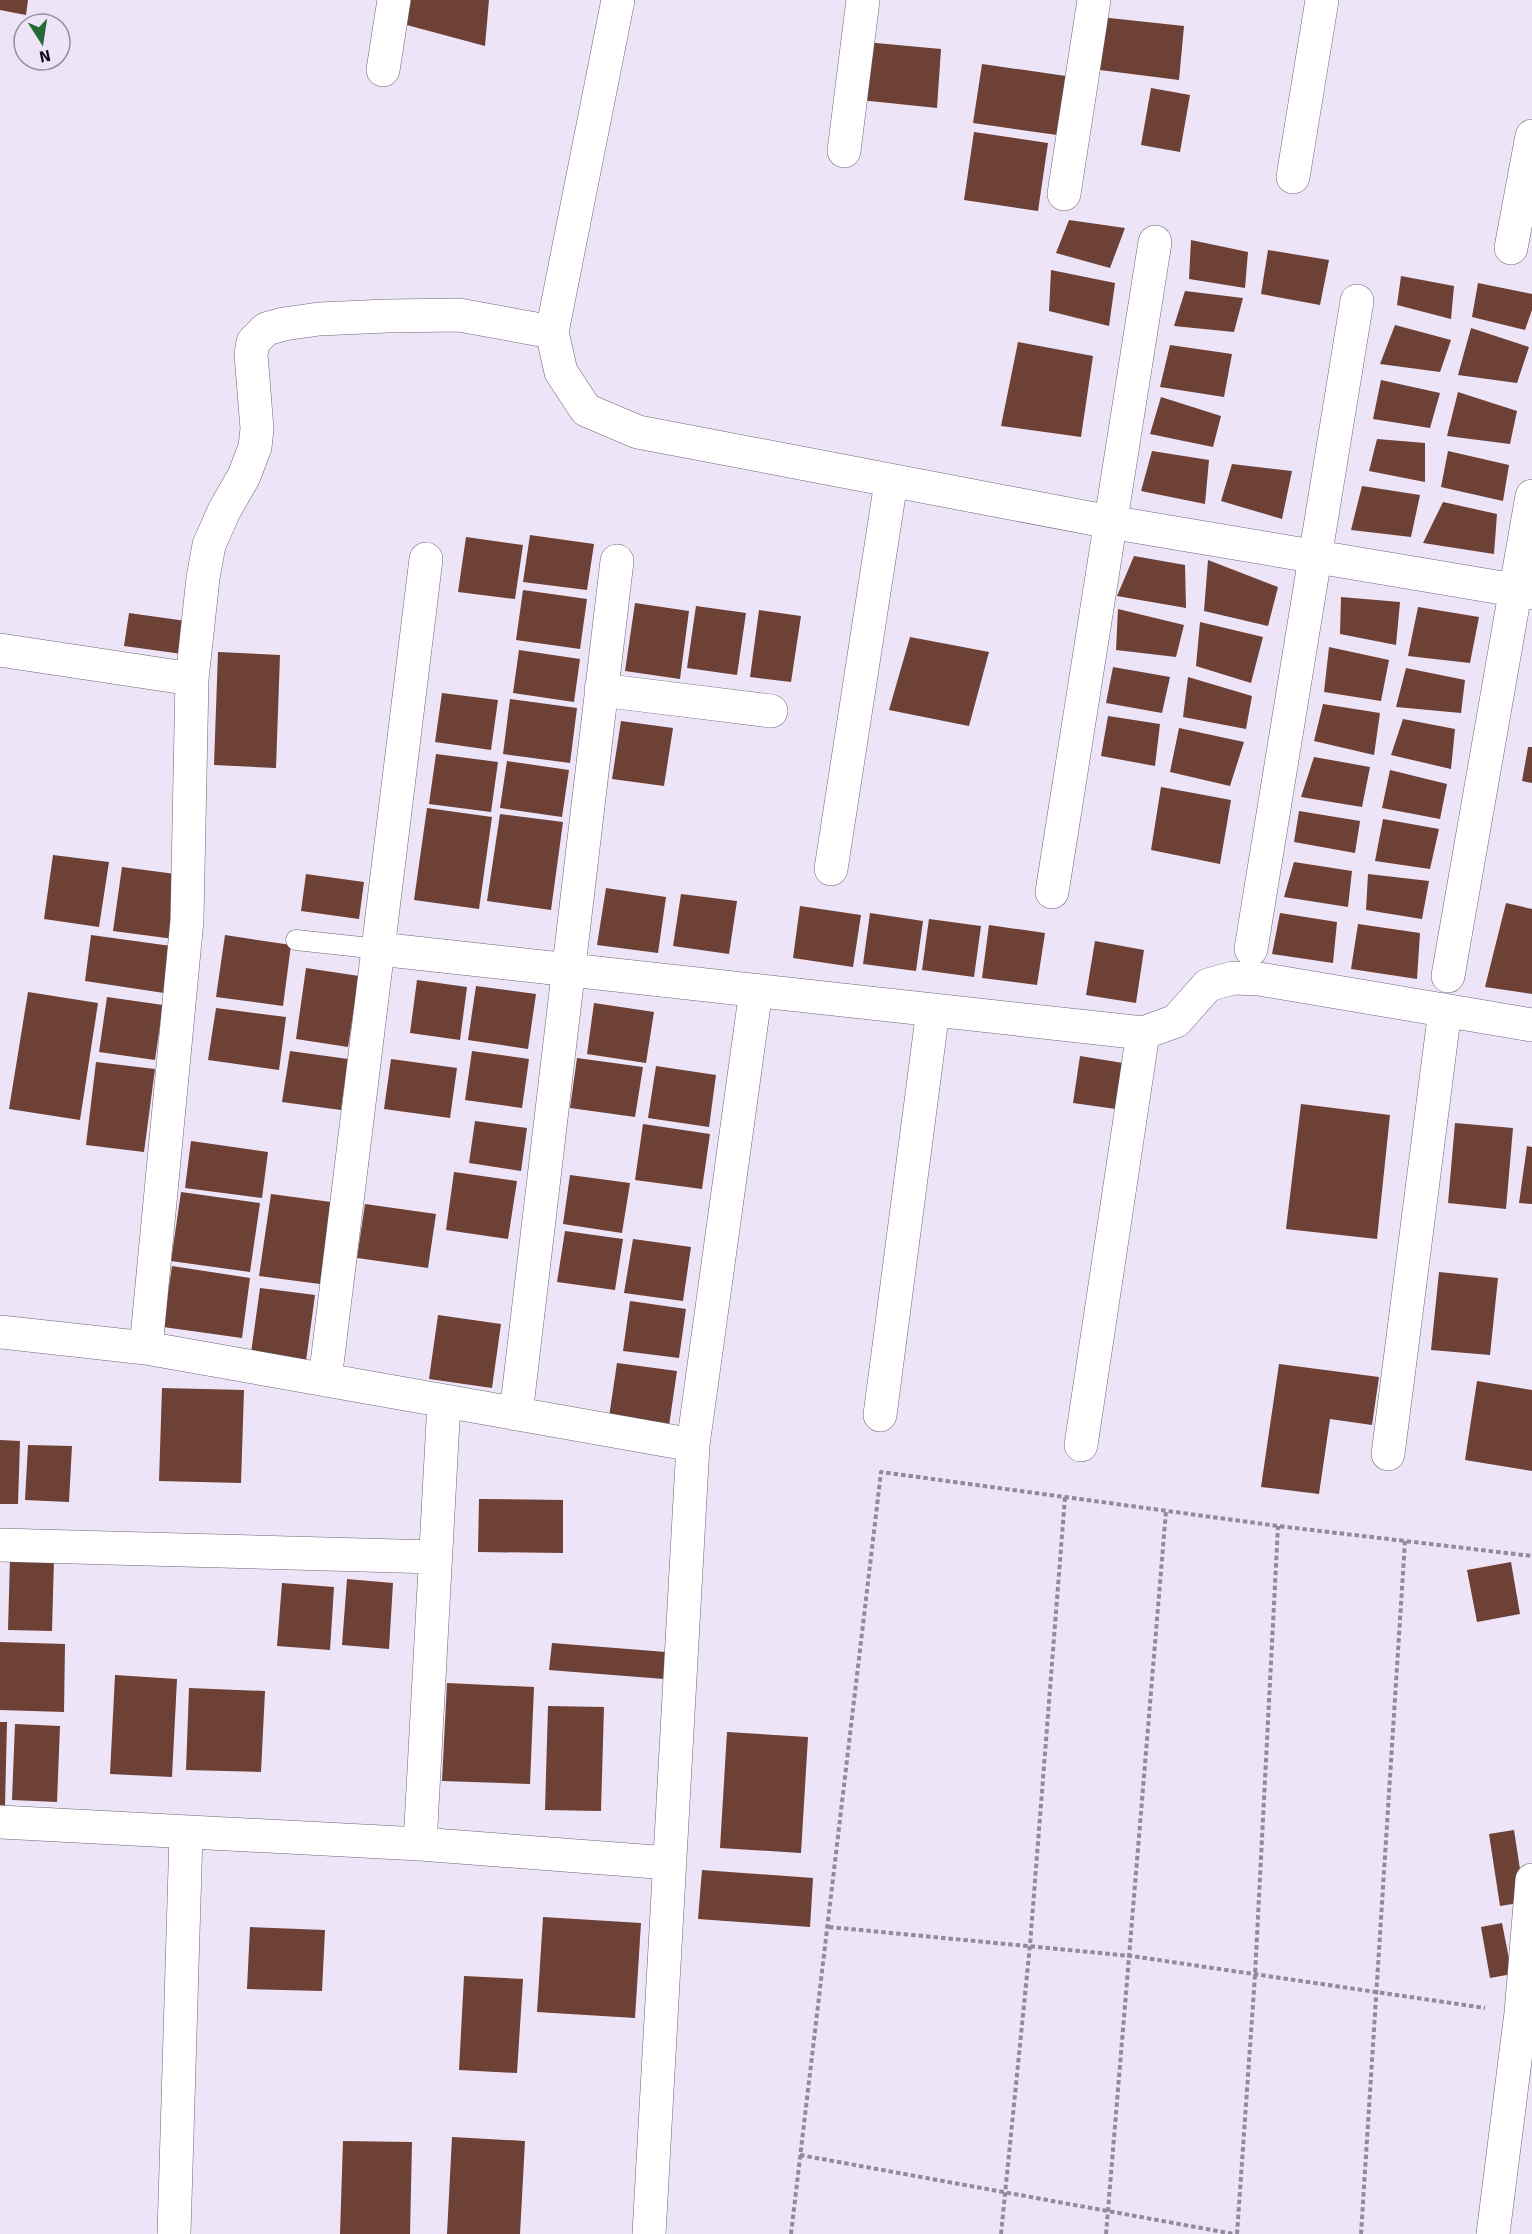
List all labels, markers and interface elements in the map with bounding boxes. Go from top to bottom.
north arrow [12,12,72,72]
text: N [37,45,52,67]

